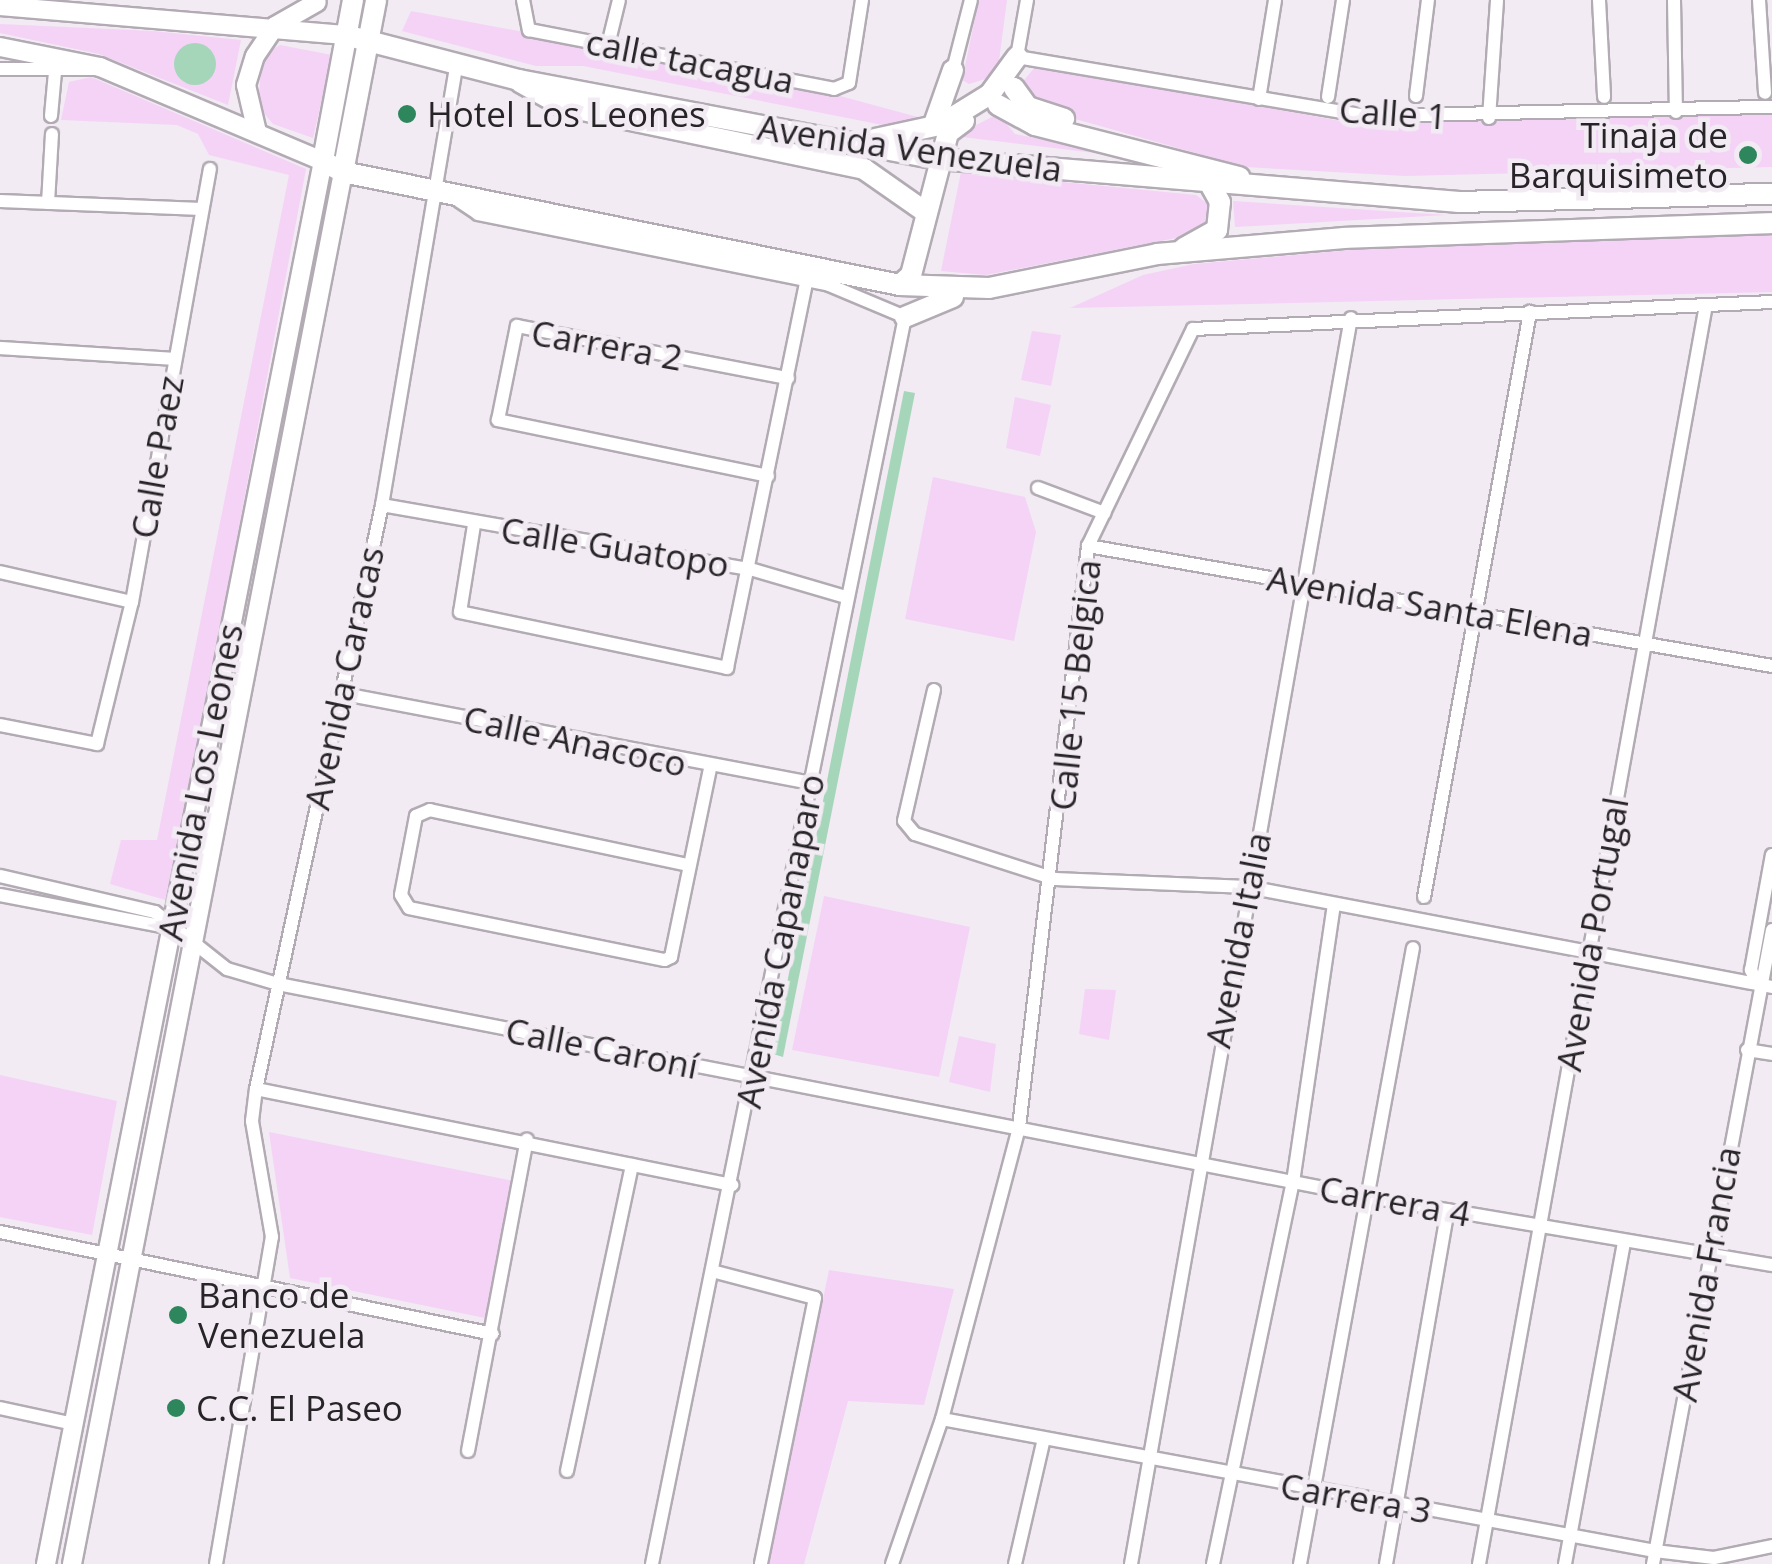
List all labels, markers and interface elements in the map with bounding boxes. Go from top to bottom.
street label: calle tacagua [583,20,797,102]
street label: Calle 1 [1338,88,1448,138]
place label: Hotel Los Leones [427,93,706,135]
marker: Hotel Los Leones [396,103,418,125]
street label: Avenida Venezuela [755,106,1065,190]
place label: Tinaja de Barquisimeto [1509,114,1728,196]
marker: Tinaja de Barquisimeto [1737,144,1759,166]
street label: Carrera 2 [528,311,686,379]
street label: Calle Paez [122,372,192,542]
street label: Calle Guatopo [498,508,732,586]
street label: Avenida Caracas [296,543,392,813]
street label: Calle 15 Belgica [1041,557,1109,813]
street label: Avenida Santa Elena [1264,557,1596,655]
street label: Avenida Los Leones [149,620,251,944]
street label: Calle Anacoco [460,697,690,785]
street label: Avenida Capanaparo [727,771,833,1111]
street label: Avenida Portugal [1547,794,1637,1074]
street label: Avenida Italia [1197,829,1279,1051]
street label: Calle Caroní [502,1009,702,1087]
street label: Avenida Francia [1663,1143,1749,1405]
street label: Carrera 4 [1316,1167,1474,1235]
place label: Banco de Venezuela [198,1274,365,1356]
marker: Banco de Venezuela [167,1304,189,1326]
place label: C.C. El Paseo [196,1387,403,1429]
marker: C.C. El Paseo [165,1397,187,1419]
street label: Carrera 3 [1277,1464,1435,1532]

